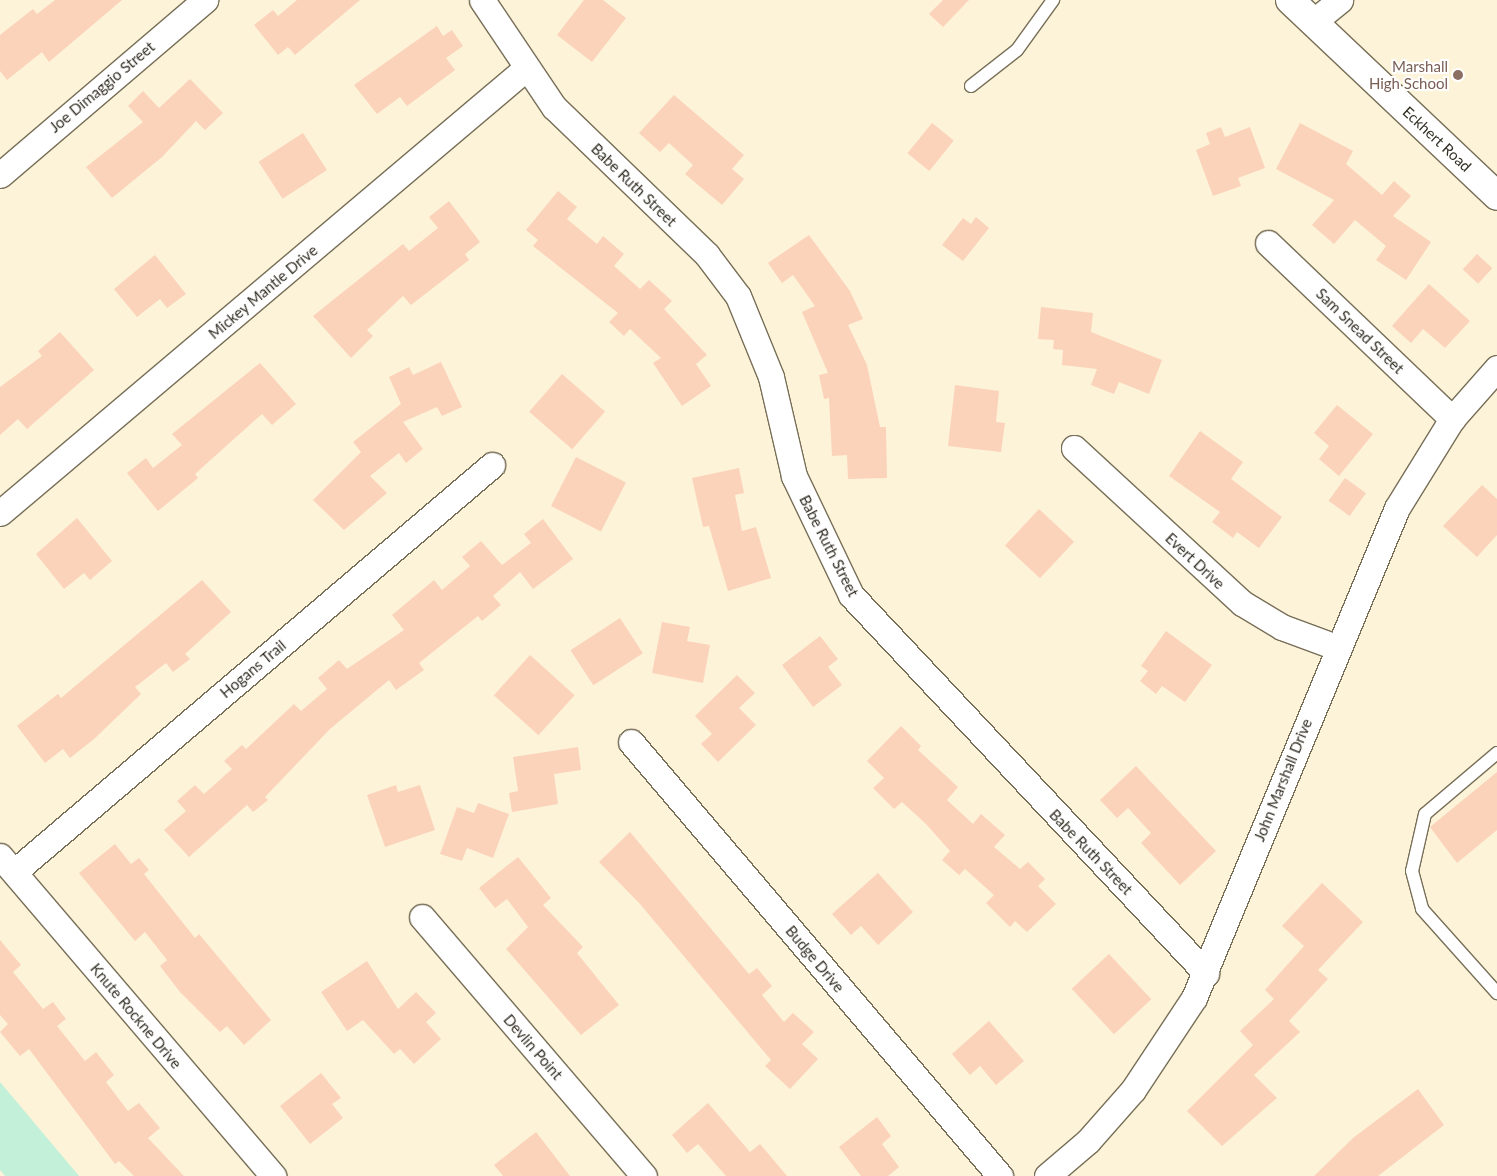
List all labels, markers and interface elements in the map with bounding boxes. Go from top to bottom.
street label: Joe Dimaggio Street [46,38,158,136]
place label: Marshall High School [1369,57,1448,92]
marker: Marshall High School [1452,69,1464,81]
street label: Eckhert Road [1399,103,1475,175]
street label: Babe Ruth Street [588,140,680,230]
street label: Mickey Mantle Drive [205,241,321,343]
street label: Sam Snead Street [1312,285,1408,377]
street label: Babe Ruth Street [796,492,862,600]
street label: Evert Drive [1162,529,1228,593]
street label: Hogans Trail [216,636,290,702]
street label: John Marshall Drive [1250,716,1316,844]
street label: Babe Ruth Street [1046,806,1136,898]
street label: Budge Drive [782,922,848,996]
street label: Knute Rockne Drive [87,960,185,1072]
street label: Devlin Point [500,1011,566,1083]

